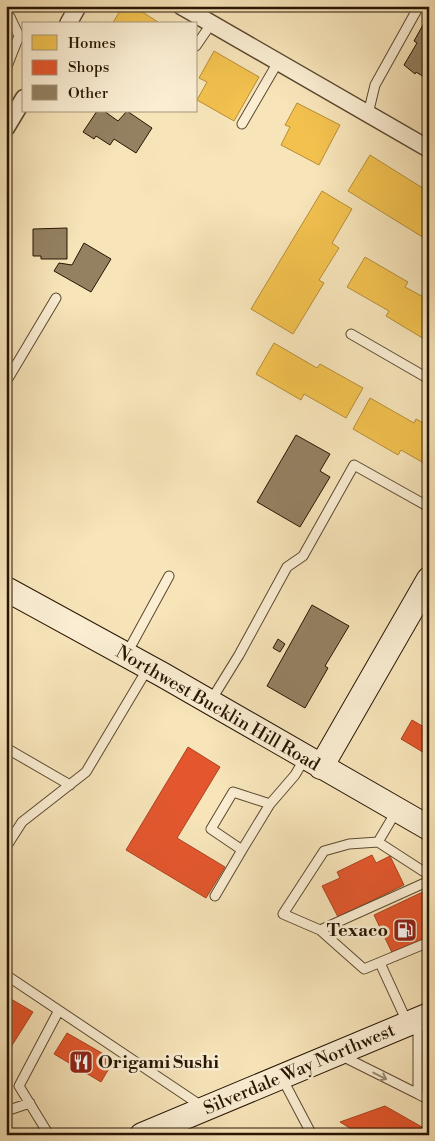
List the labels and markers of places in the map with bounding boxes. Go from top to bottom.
fuel station icon: Texaco [392,917,418,943]
place label: Texaco [327,919,388,942]
restaurant icon: Origami Sushi [68,1049,94,1075]
place label: Origami Sushi [98,1051,219,1074]

